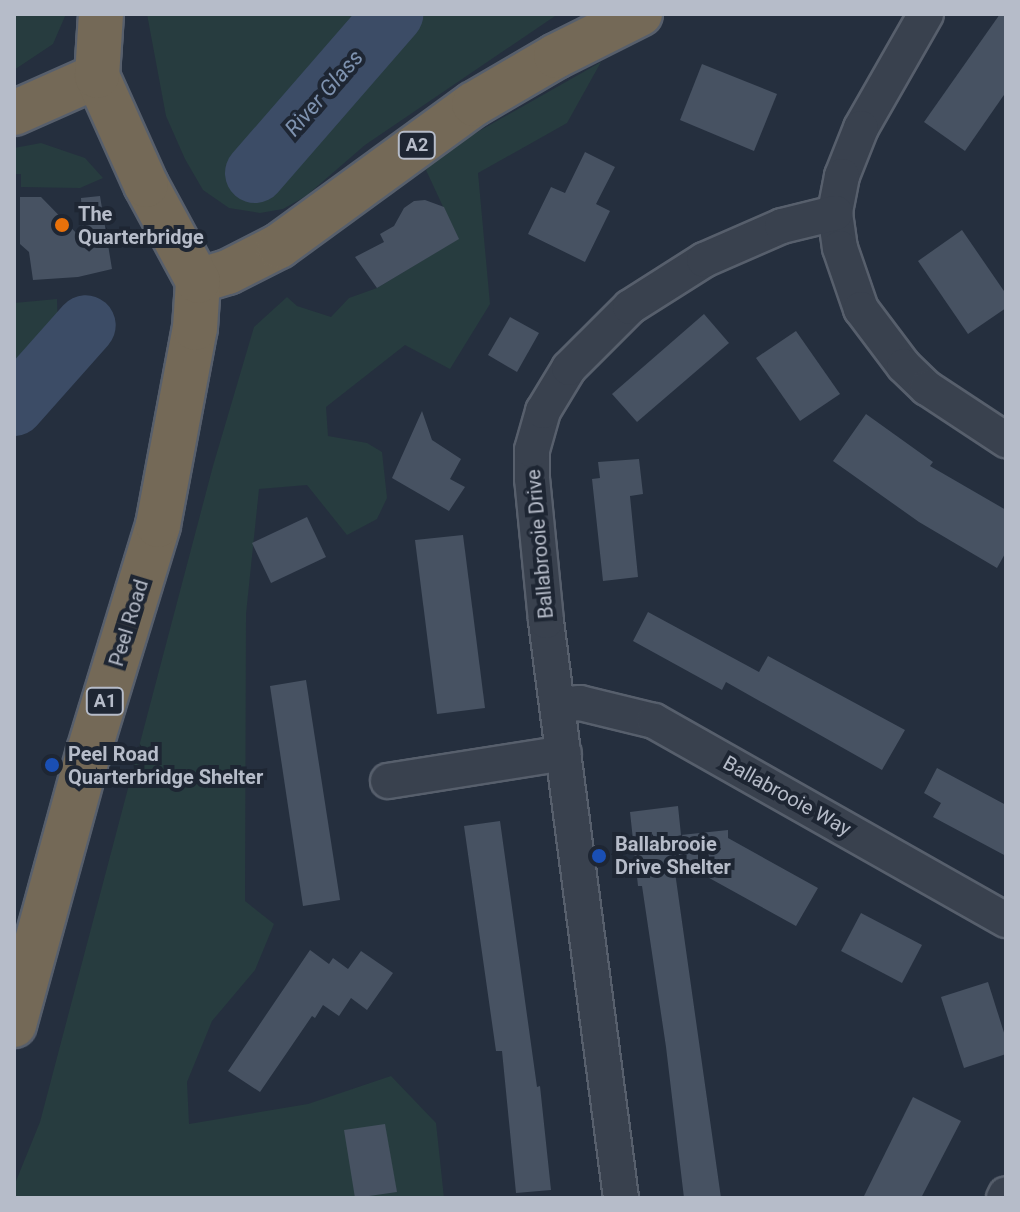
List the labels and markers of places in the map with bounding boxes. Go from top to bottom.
place label: The Quarterbridge [78,202,204,249]
marker: The Quarterbridge [53,216,71,234]
place label: Peel Road Quarterbridge Shelter [68,742,263,789]
marker: Peel Road Quarterbridge Shelter [43,756,61,774]
place label: Ballabrooie Drive Shelter [615,832,731,879]
marker: Ballabrooie Drive Shelter [590,847,608,865]

